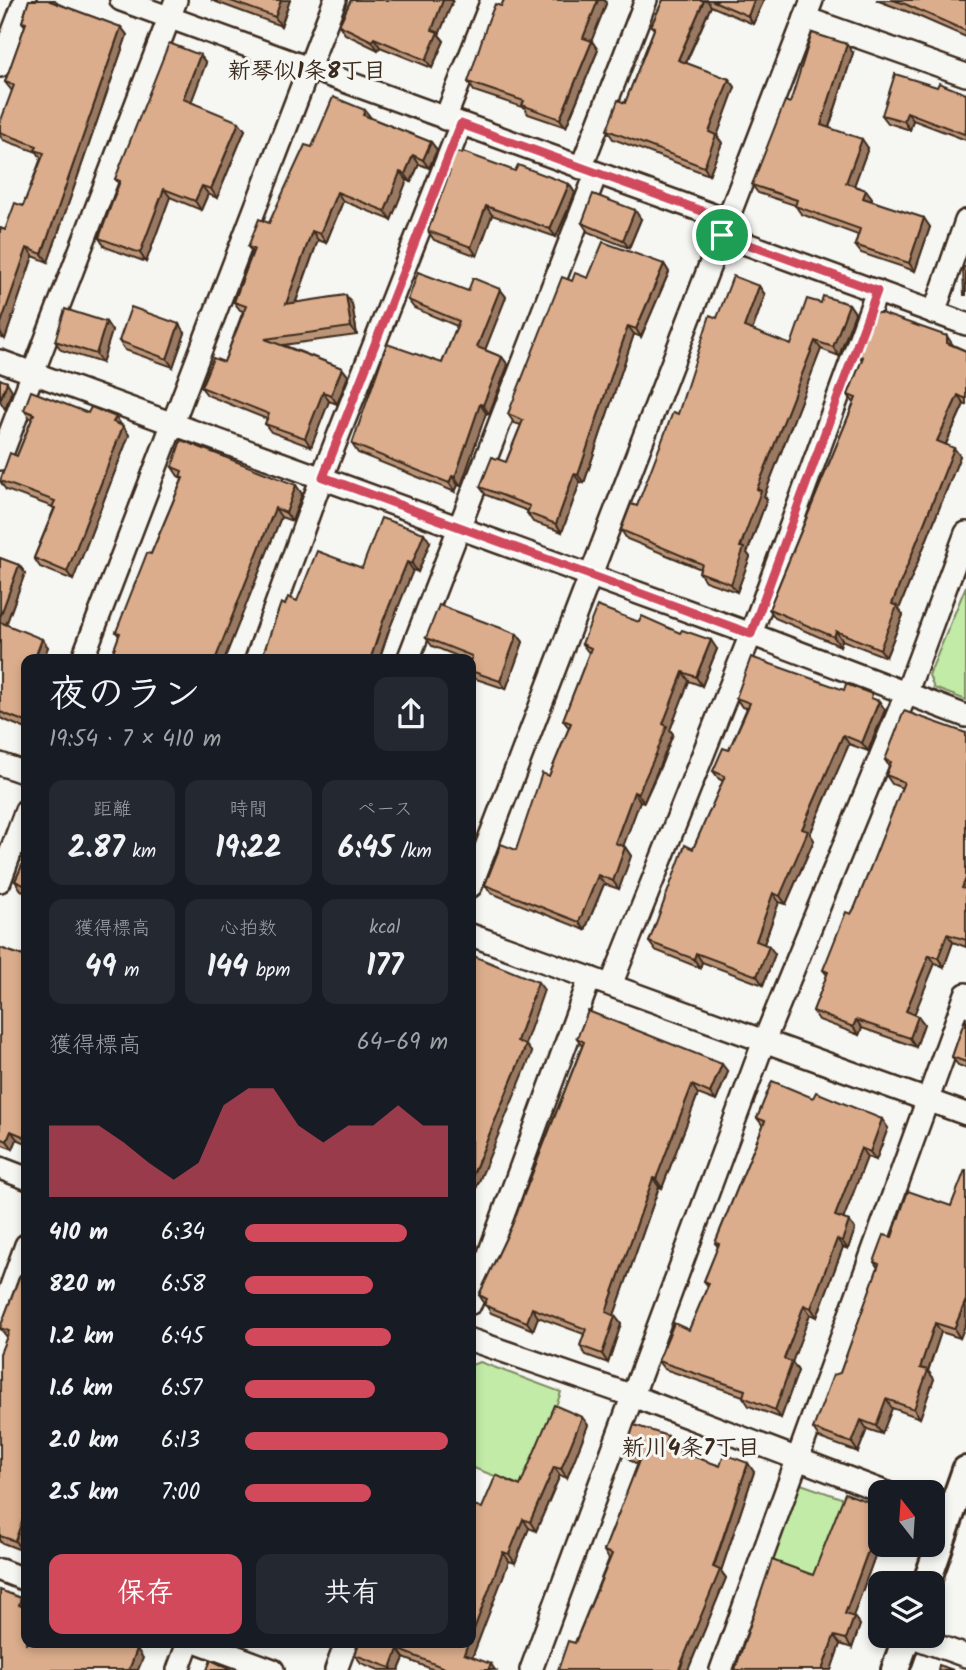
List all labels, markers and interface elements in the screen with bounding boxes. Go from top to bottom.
district label: 新琴似1条8丁目 [228,54,386,90]
pin [692,205,752,265]
icon: arrive [703,216,741,254]
text: 夜のラン [49,666,201,726]
button: share [374,677,448,751]
text: 19:54 · 7 × 410 m [49,722,221,758]
text: 距離 [93,795,131,825]
text: 時間 [229,795,268,825]
text: ペース [357,795,413,825]
text: 2.87 [68,825,125,873]
text: 19:22 [215,825,282,873]
text: 6:45 [338,825,393,873]
text: km [125,837,156,867]
text: /km [393,837,432,867]
text: kcal [369,913,400,943]
text: 獲得標高 [74,914,150,944]
text: 心拍数 [220,914,277,944]
text: 177 [366,943,404,991]
text: 49 [85,944,117,992]
text: 144 [207,944,248,992]
text: m [117,956,139,986]
text: bpm [248,956,290,986]
text: 64–69 m [357,1025,448,1061]
text: 獲得標高 [49,1028,141,1064]
text: 410 m [49,1215,108,1251]
text: 6:34 [161,1215,205,1251]
text: 820 m [49,1267,115,1303]
text: 6:58 [161,1267,206,1303]
text: 1.2 km [49,1319,114,1355]
text: 6:45 [161,1319,204,1355]
text: 1.6 km [49,1371,113,1407]
text: 6:57 [161,1371,202,1407]
text: 2.0 km [49,1423,119,1459]
text: 6:13 [161,1423,200,1459]
district label: 新川4条7丁目 [622,1431,760,1467]
text: 2.5 km [49,1475,119,1511]
text: 7:00 [161,1475,200,1511]
north arrow [868,1480,945,1558]
map controls [868,1480,945,1648]
button: 保存 [49,1554,242,1634]
button: 共有 [256,1554,448,1634]
button: layers [868,1571,945,1648]

